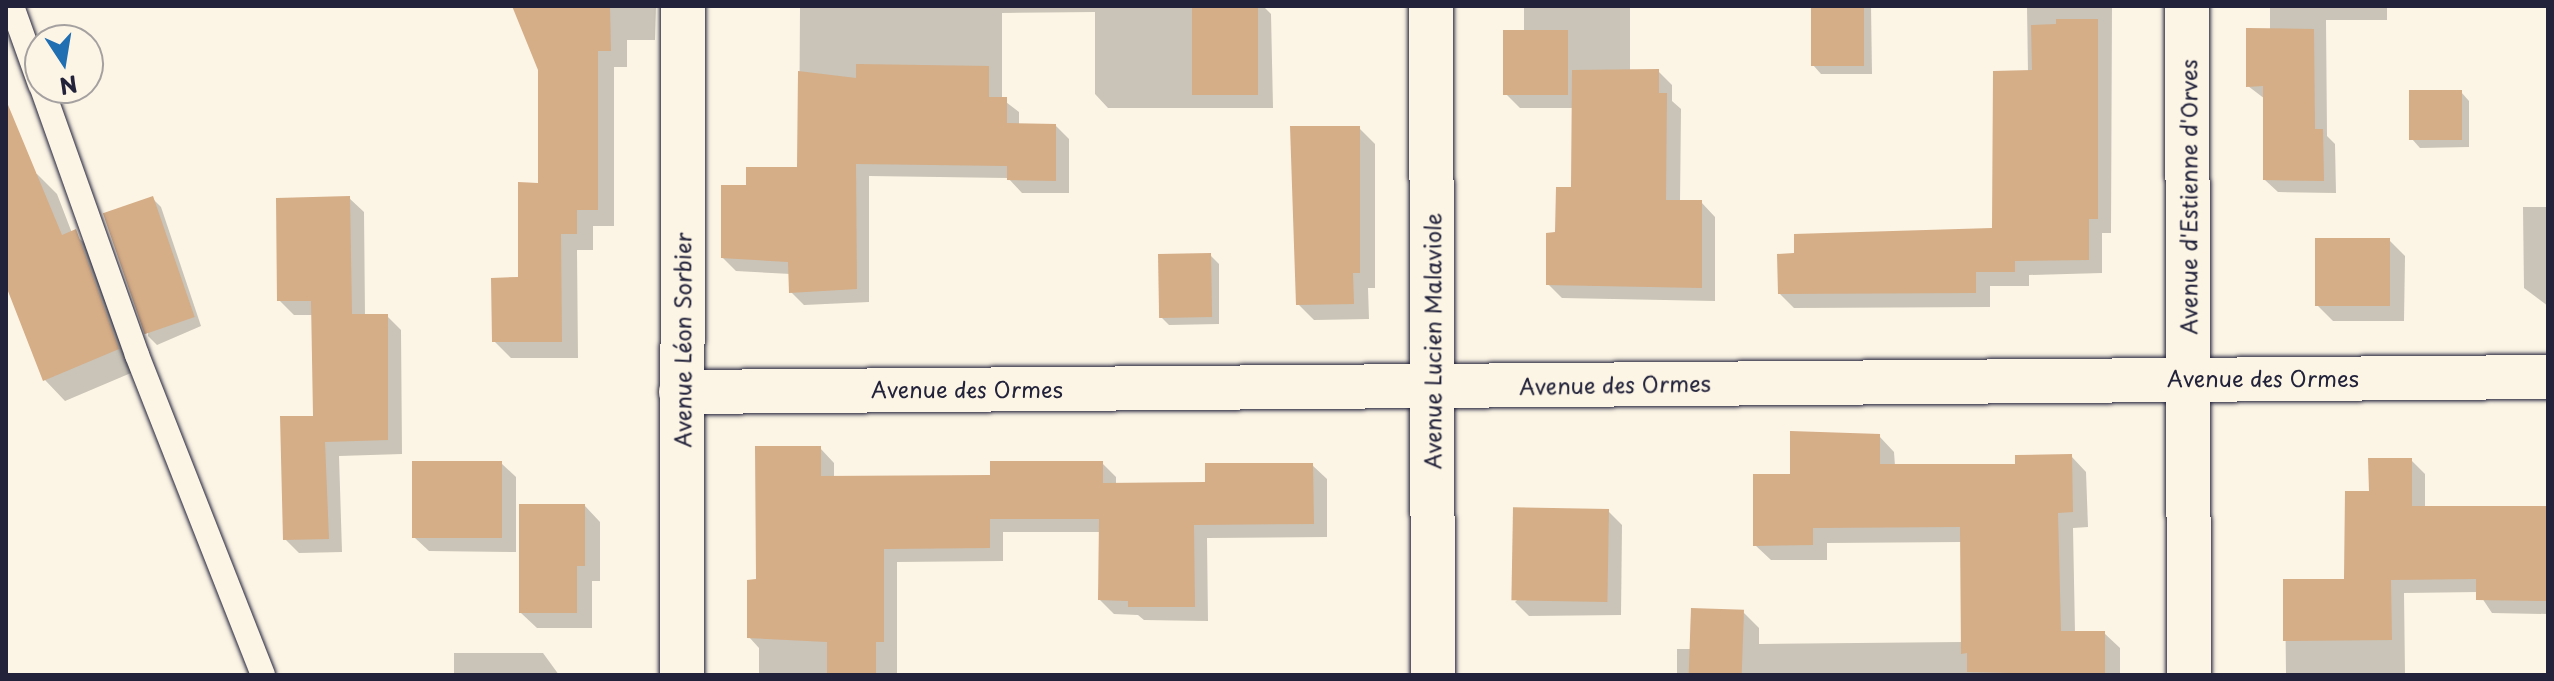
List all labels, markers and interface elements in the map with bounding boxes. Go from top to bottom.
north arrow [24,24,104,104]
street label: Avenue d'Estienne d'Orves [2175,60,2201,334]
text: N [57,68,81,104]
street label: Avenue Lucien Malaviole [1419,212,1445,470]
street label: Avenue Léon Sorbier [669,233,695,447]
street label: Avenue des Ormes [2166,365,2360,391]
street label: Avenue des Ormes [1518,369,1712,399]
street label: Avenue des Ormes [870,376,1064,402]

